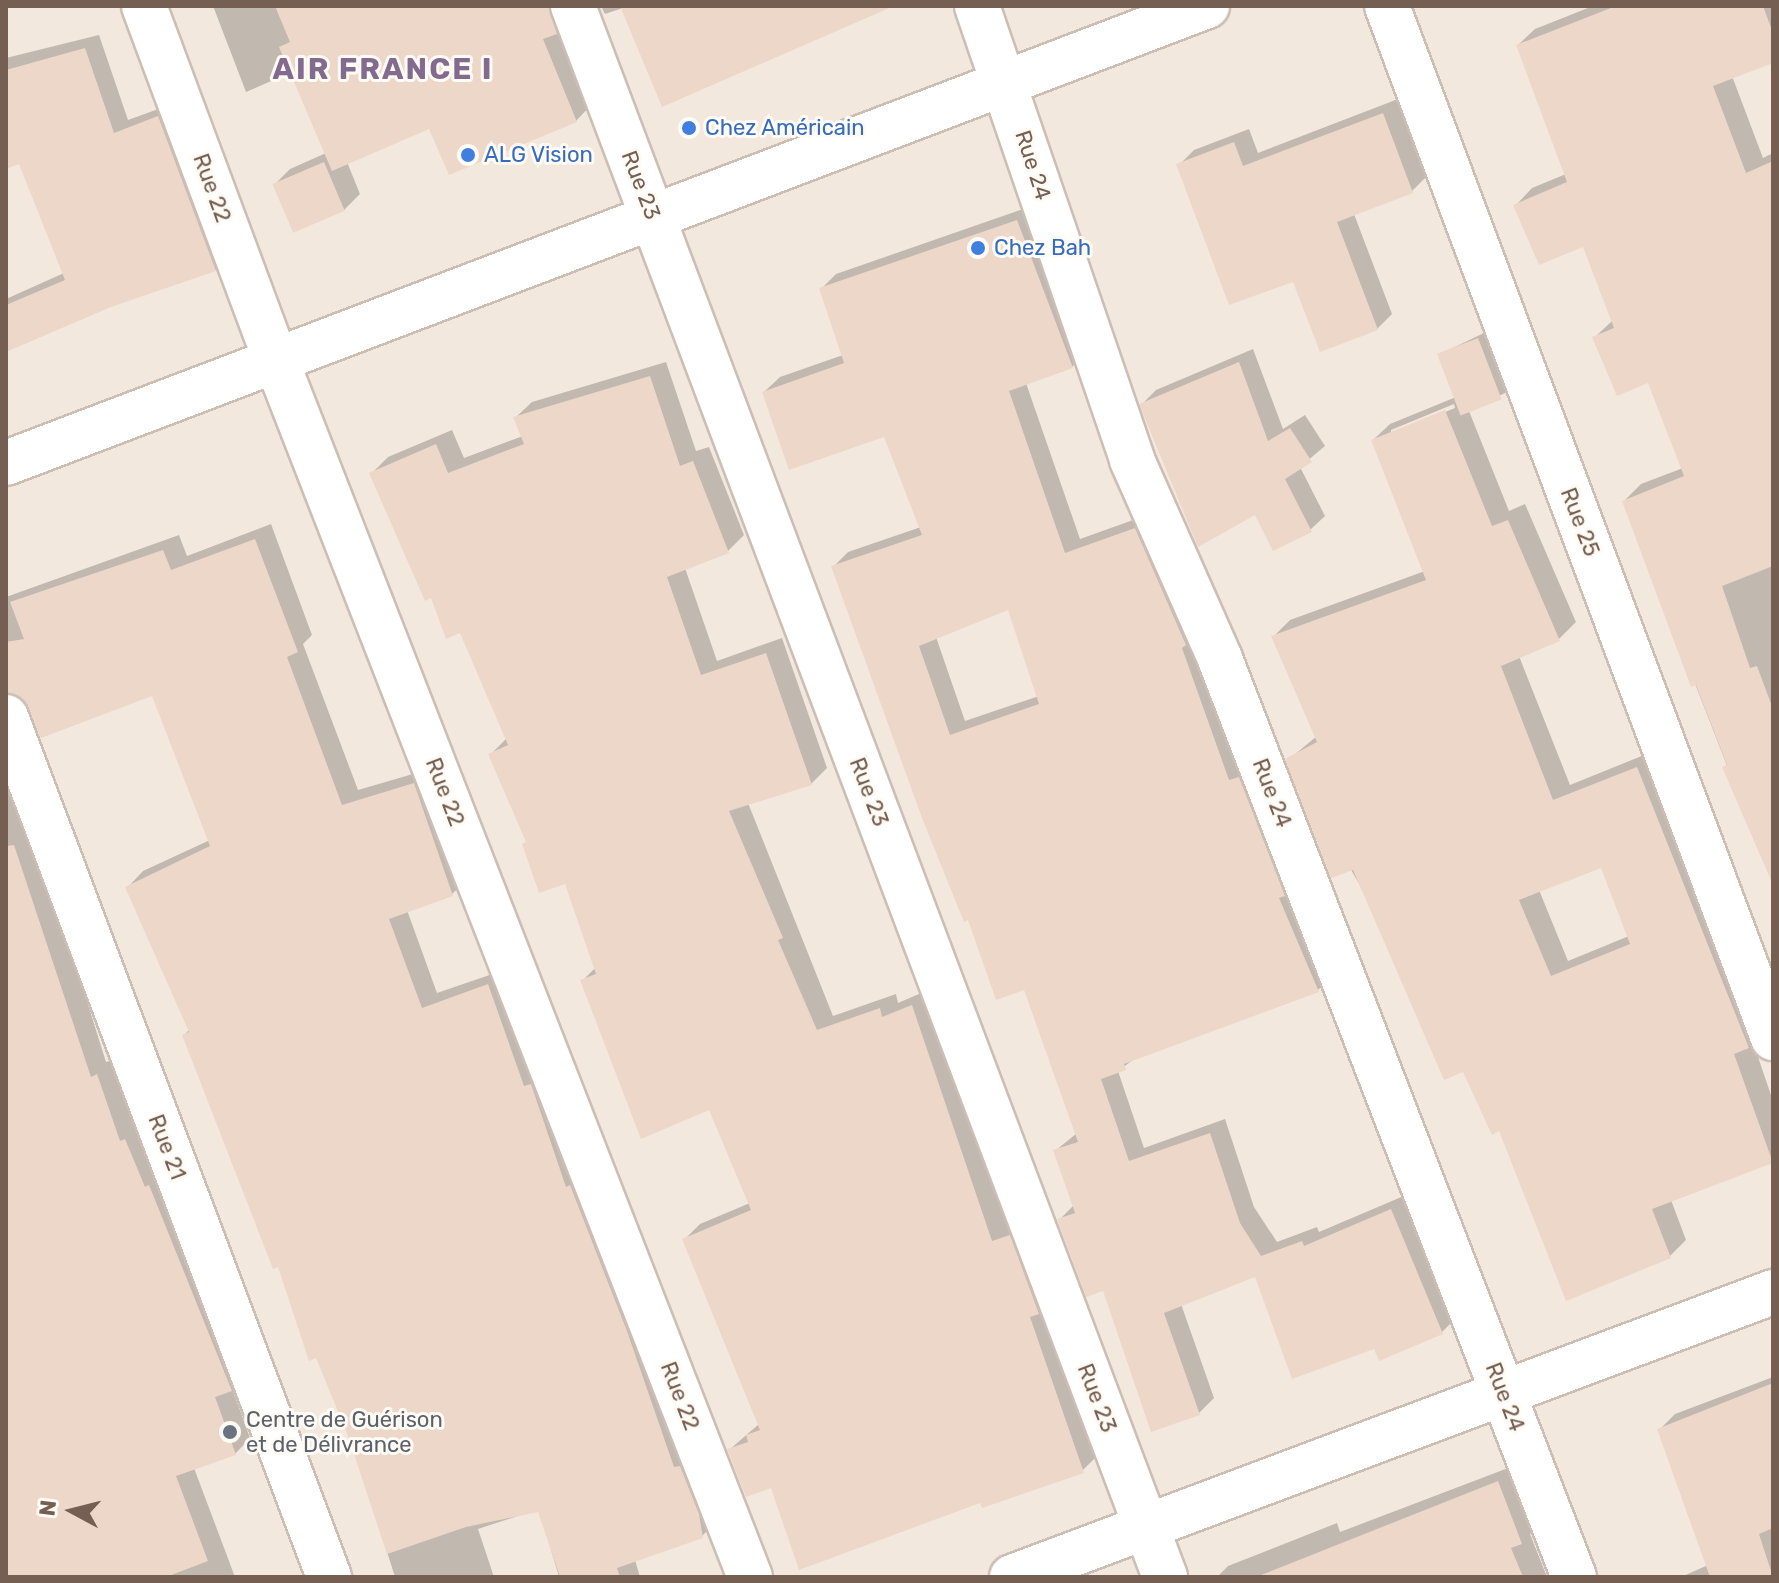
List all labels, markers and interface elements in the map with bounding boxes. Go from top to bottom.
district label: AIR FRANCE I [273,51,493,87]
place label: Chez Américain [705,115,865,141]
marker: Chez Américain [680,119,698,137]
street label: Rue 24 [1009,127,1057,203]
place label: ALG Vision [484,142,593,168]
marker: ALG Vision [459,146,477,164]
street label: Rue 23 [616,147,666,223]
street label: Rue 22 [187,150,237,226]
place label: Chez Bah [994,235,1091,261]
marker: Chez Bah [969,239,987,257]
street label: Rue 25 [1555,484,1605,560]
street label: Rue 22 [420,754,470,830]
street label: Rue 23 [844,754,894,830]
street label: Rue 24 [1247,755,1297,831]
street label: Rue 21 [143,1111,191,1183]
street label: Rue 22 [655,1358,705,1434]
street label: Rue 24 [1480,1359,1530,1435]
street label: Rue 23 [1072,1360,1122,1436]
place label: Centre de Guérison et de Délivrance [246,1406,443,1458]
marker: Centre de Guérison et de Délivrance [221,1423,239,1441]
north arrow [32,1471,112,1551]
text: N [33,1499,62,1518]

